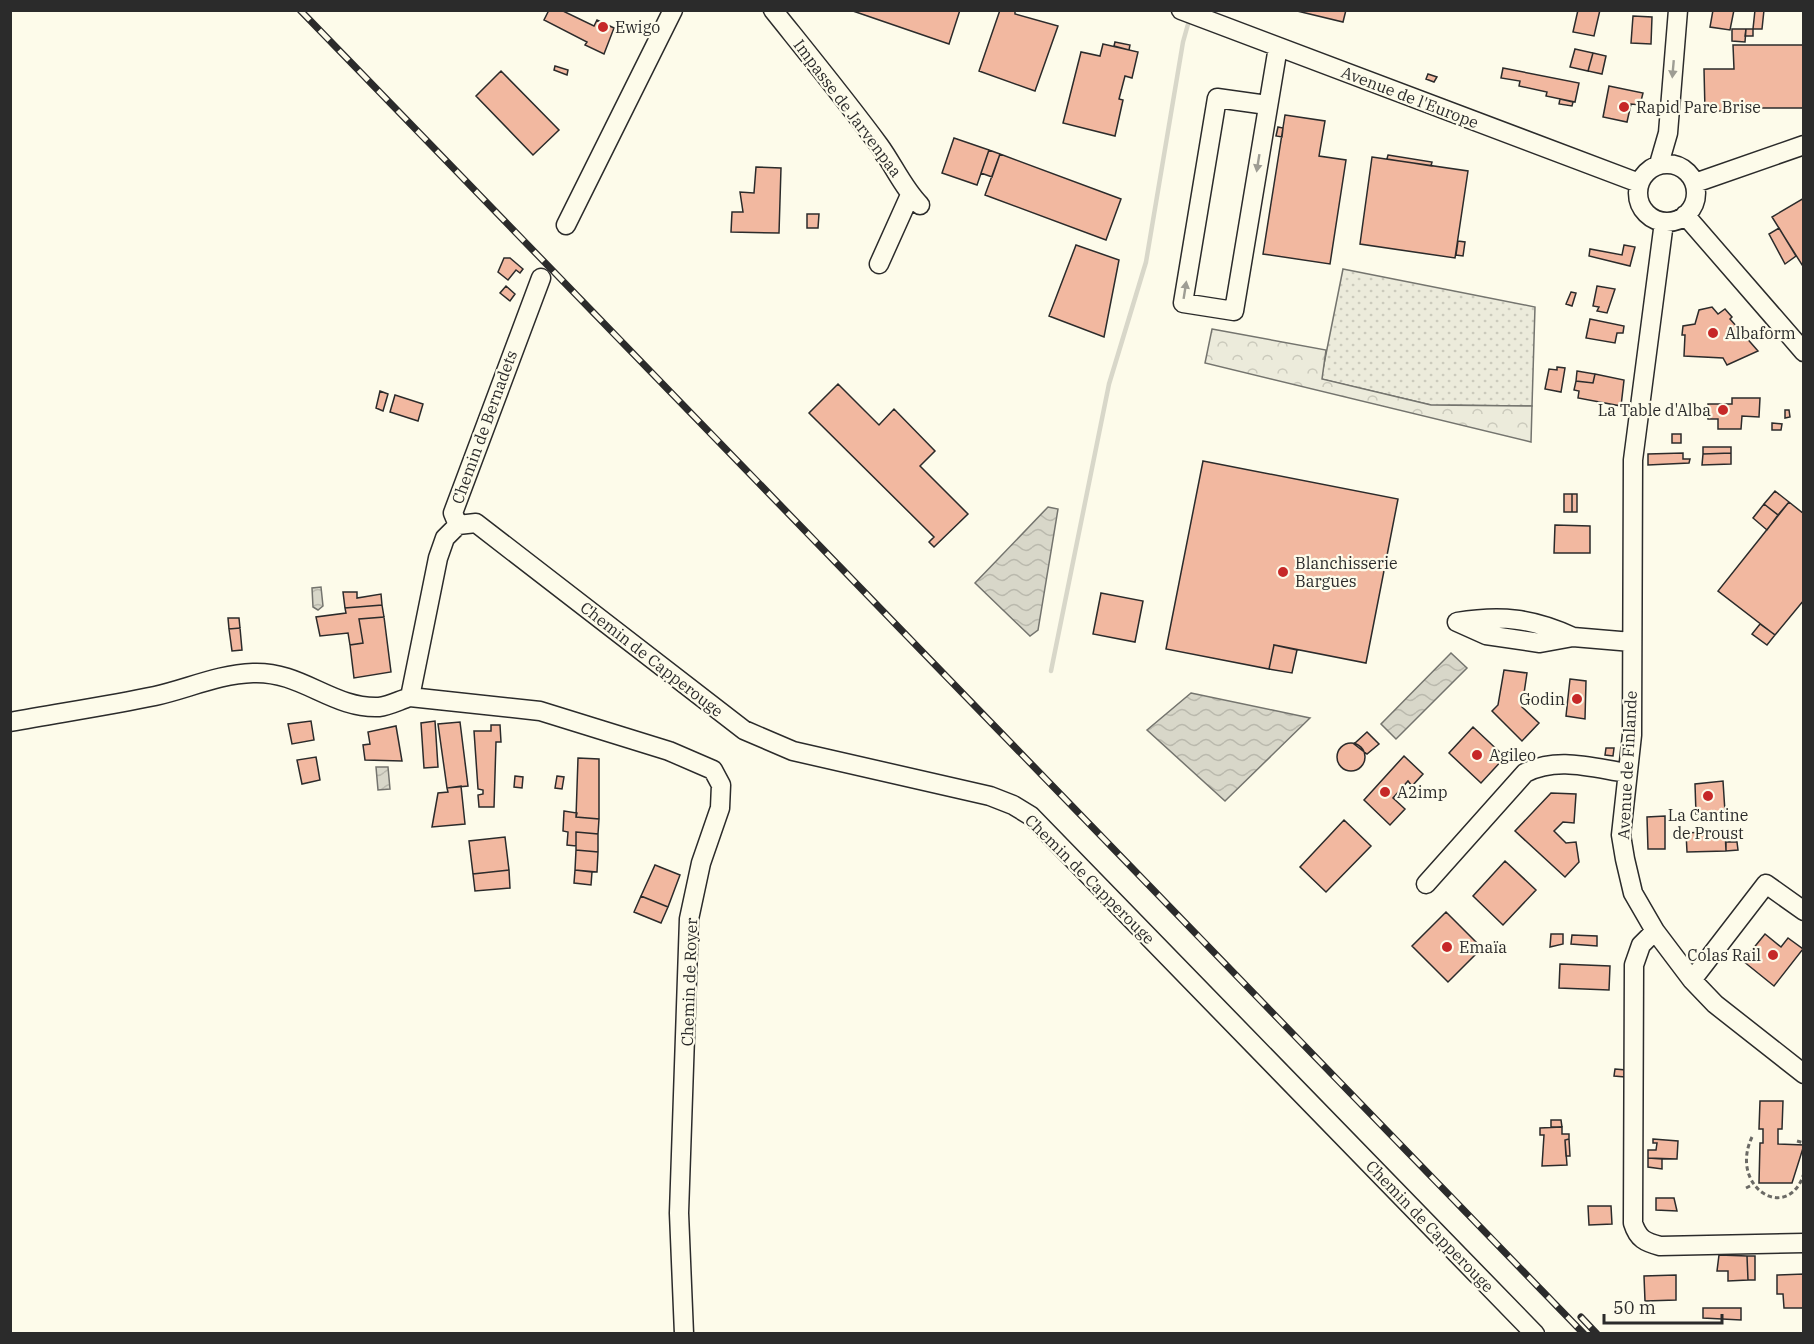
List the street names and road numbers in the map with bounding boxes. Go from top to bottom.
street label: Impasse de Jarvenpaa [790,35,907,181]
street label: Avenue de l'Europe [1339,62,1481,132]
street label: Chemin de Bernadets [447,347,521,507]
street label: Chemin de Capperouge [577,597,727,721]
street label: Avenue de Finlande [1613,690,1641,840]
street label: Chemin de Capperouge [1021,810,1159,948]
street label: Chemin de Royer [677,917,701,1047]
street label: Chemin de Capperouge [1362,1156,1498,1296]

